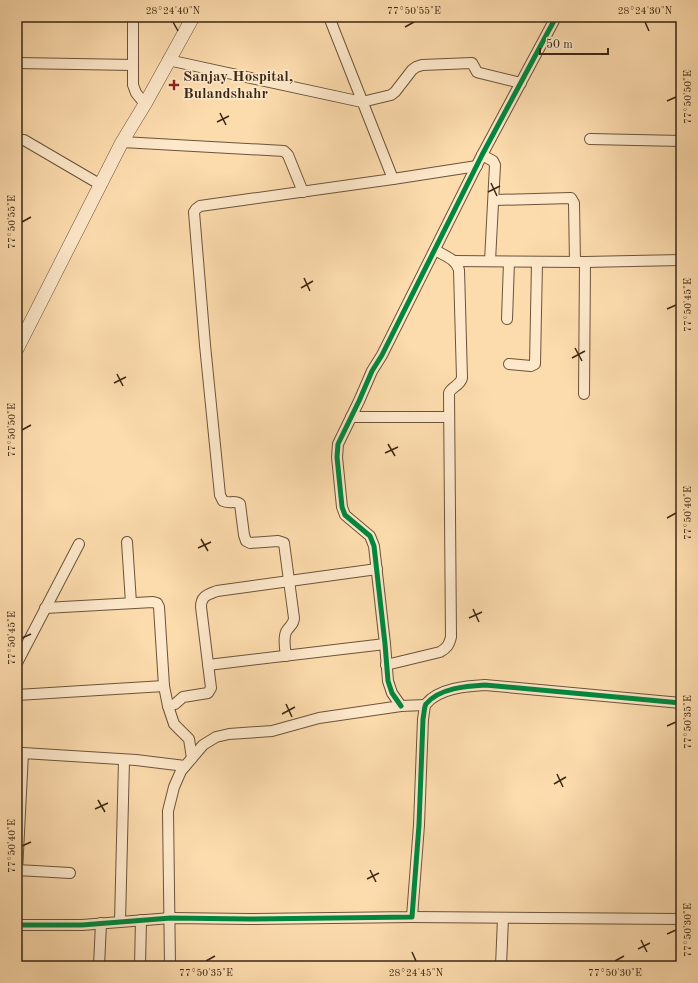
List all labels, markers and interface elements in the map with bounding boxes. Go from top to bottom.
text: 28°24'40"N [146,6,201,16]
text: 77°50'55"E [387,6,441,16]
text: 28°24'30"N [618,6,673,16]
scale bar [540,30,608,56]
text: 50 m [546,38,573,51]
place label: Sanjay Hospital, Bulandshahr [183,70,293,102]
text: 77°50'50"E [683,70,693,124]
marker: Sanjay Hospital, Bulandshahr [168,79,180,91]
text: 77°50'55"E [7,195,17,249]
text: 77°50'45"E [683,278,693,332]
text: 77°50'50"E [7,403,17,457]
text: 77°50'40"E [683,486,693,540]
text: 77°50'45"E [7,611,17,665]
text: 77°50'35"E [683,695,693,749]
text: 77°50'40"E [7,819,17,873]
text: 77°50'30"E [683,903,693,957]
text: 77°50'35"E [179,968,233,978]
text: 28°24'45"N [389,968,444,978]
text: 77°50'30"E [588,968,642,978]

